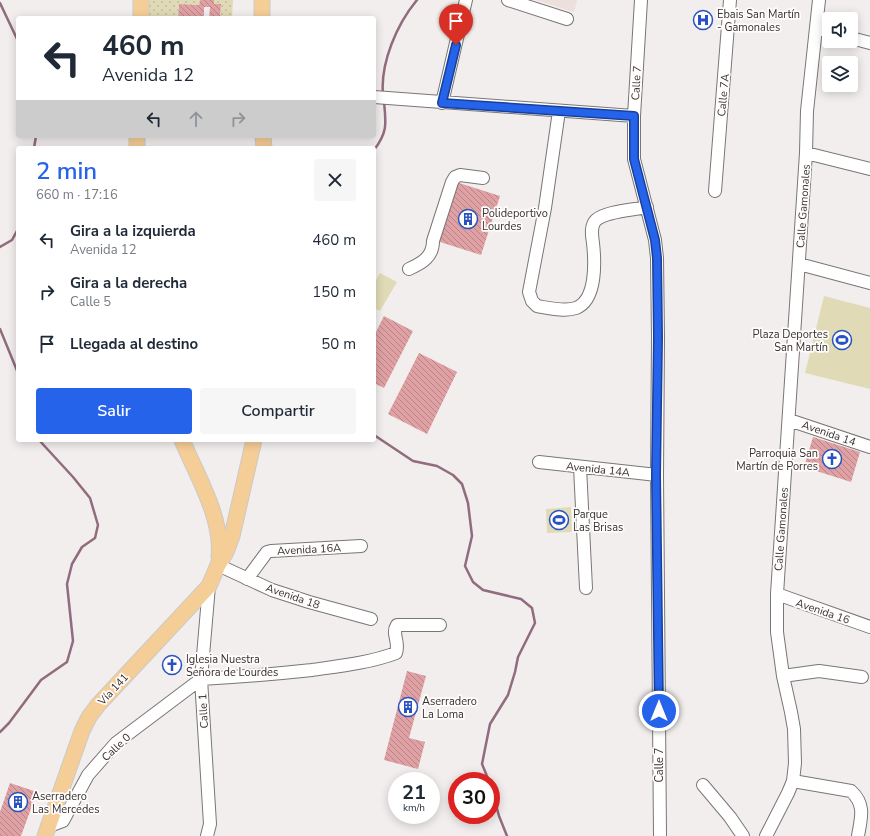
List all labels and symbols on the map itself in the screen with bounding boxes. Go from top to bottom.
pin [439,4,473,45]
place label: Ebais San Martín - Gamonales [717,7,800,35]
hospital icon: Ebais San Martín - Gamonales [692,9,714,31]
street label: Calle 7 [628,65,645,101]
street label: Calle 7A [714,73,733,117]
street label: Calle Gamonales [793,164,814,248]
place label: Polideportivo Lourdes [482,206,548,234]
building icon: Polideportivo Lourdes [457,208,479,230]
place label: Plaza Deportes San Martín [753,327,828,355]
sports icon: Plaza Deportes San Martín [831,329,853,351]
street label: Avenida 14 [800,417,858,450]
place label: Parroquia San Martín de Porres [736,446,818,474]
church icon: Parroquia San Martín de Porres [821,448,843,470]
street label: Avenida 14A [565,459,631,480]
street label: Calle Gamonales [771,487,792,571]
place label: Parque Las Brisas [573,507,623,535]
sports icon: Parque Las Brisas [548,509,570,531]
street label: Avenida 16A [277,540,342,559]
street label: Avenida 18 [264,580,322,613]
street label: Avenida 16 [794,595,852,628]
place label: Iglesia Nuestra Señora de Lourdes [186,652,278,680]
church icon: Iglesia Nuestra Señora de Lourdes [161,654,183,676]
street label: Vía 141 [94,670,132,709]
position arrow [638,690,680,732]
street label: Calle 1 [195,693,212,729]
place label: Aserradero La Loma [422,694,477,722]
building icon: Aserradero La Loma [397,696,419,718]
street label: Calle 0 [99,730,134,765]
street label: Calle 7 [652,748,667,782]
speed limit sign: 30 [448,772,500,824]
place label: Aserradero Las Mercedes [32,789,99,817]
building icon: Aserradero Las Mercedes [7,791,29,813]

